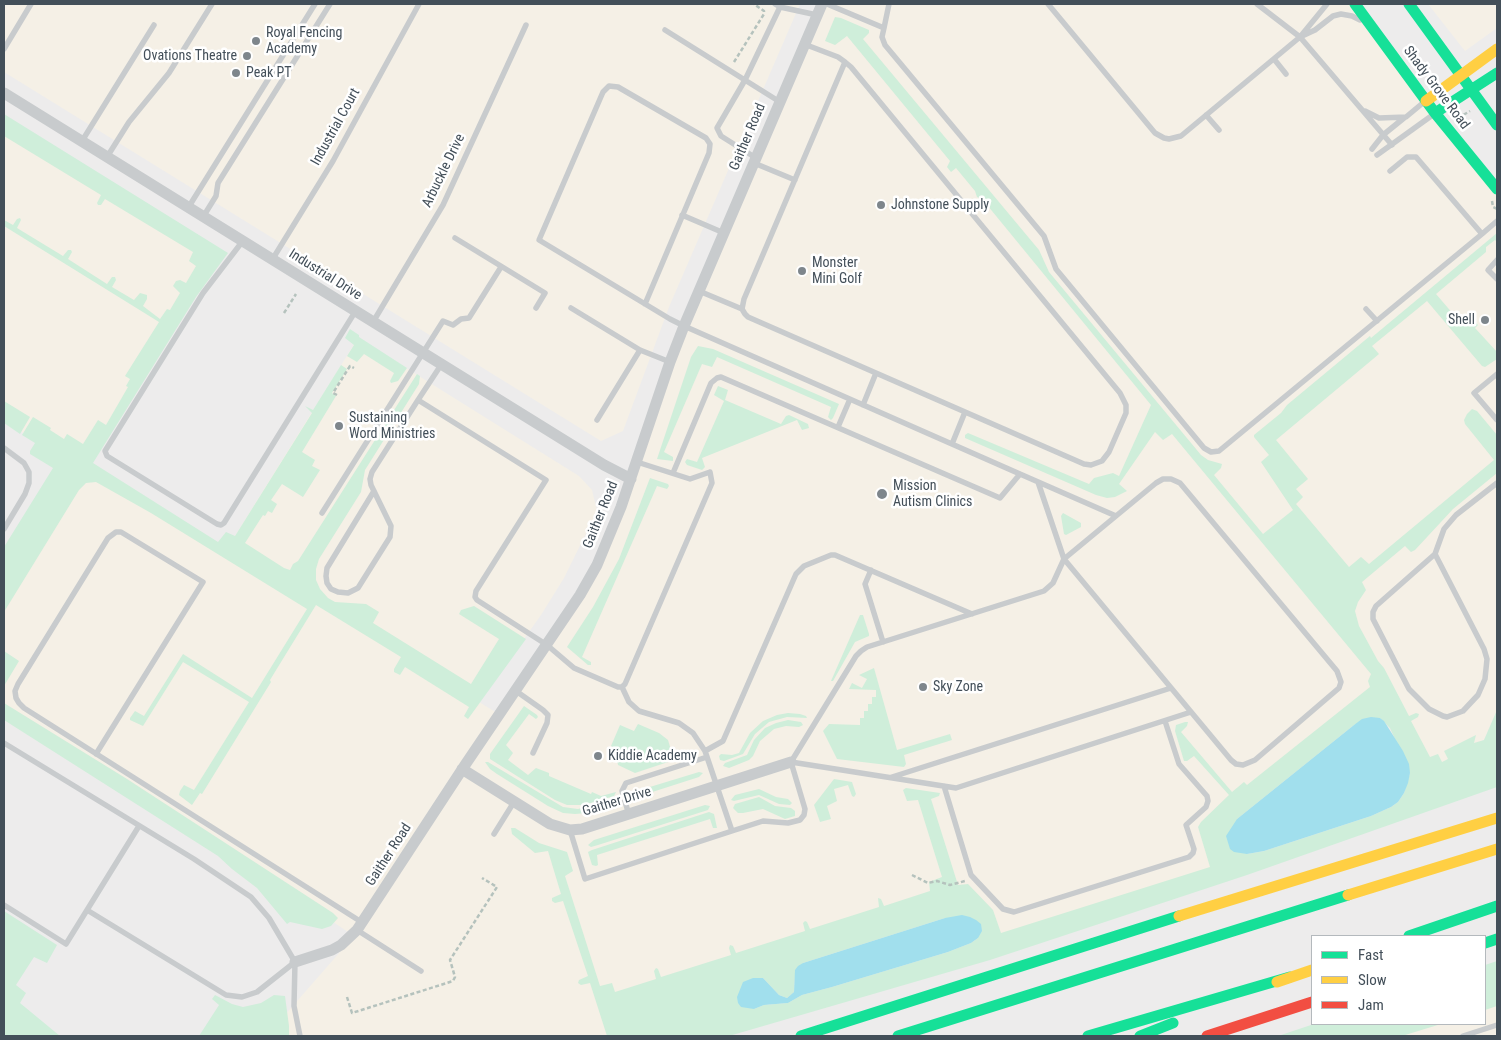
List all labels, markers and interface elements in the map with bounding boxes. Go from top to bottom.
place label: Royal Fencing Academy [266,25,343,58]
marker: Royal Fencing Academy [250,35,262,47]
street label: Shady Grove Road [1399,43,1473,133]
place label: Ovations Theatre [143,48,237,64]
marker: Ovations Theatre [241,50,253,62]
place label: Peak PT [246,65,292,81]
marker: Peak PT [230,67,242,79]
street label: Industrial Court [308,85,364,169]
street label: Gaither Road [726,101,770,173]
street label: Arbuckle Drive [419,131,469,211]
place label: Johnstone Supply [891,197,989,213]
marker: Johnstone Supply [875,199,887,211]
street label: Industrial Drive [285,246,365,304]
place label: Monster Mini Golf [812,255,862,288]
marker: Monster Mini Golf [796,265,808,277]
place label: Shell [1448,312,1475,328]
marker: Shell [1479,314,1491,326]
place label: Sustaining Word Ministries [349,410,436,442]
marker: Sustaining Word Ministries [333,420,345,432]
place label: Mission Autism Clinics [893,478,972,511]
street label: Gaither Road [580,479,622,551]
marker: Mission Autism Clinics [875,487,889,501]
place label: Sky Zone [933,679,983,695]
marker: Sky Zone [917,681,929,693]
place label: Kiddie Academy [608,748,697,764]
marker: Kiddie Academy [592,750,604,762]
street label: Gaither Drive [581,784,653,820]
street label: Gaither Road [363,821,415,889]
legend [1311,935,1486,1025]
text: Fast [1358,946,1383,964]
text: Slow [1358,971,1387,989]
text: Jam [1358,996,1384,1014]

